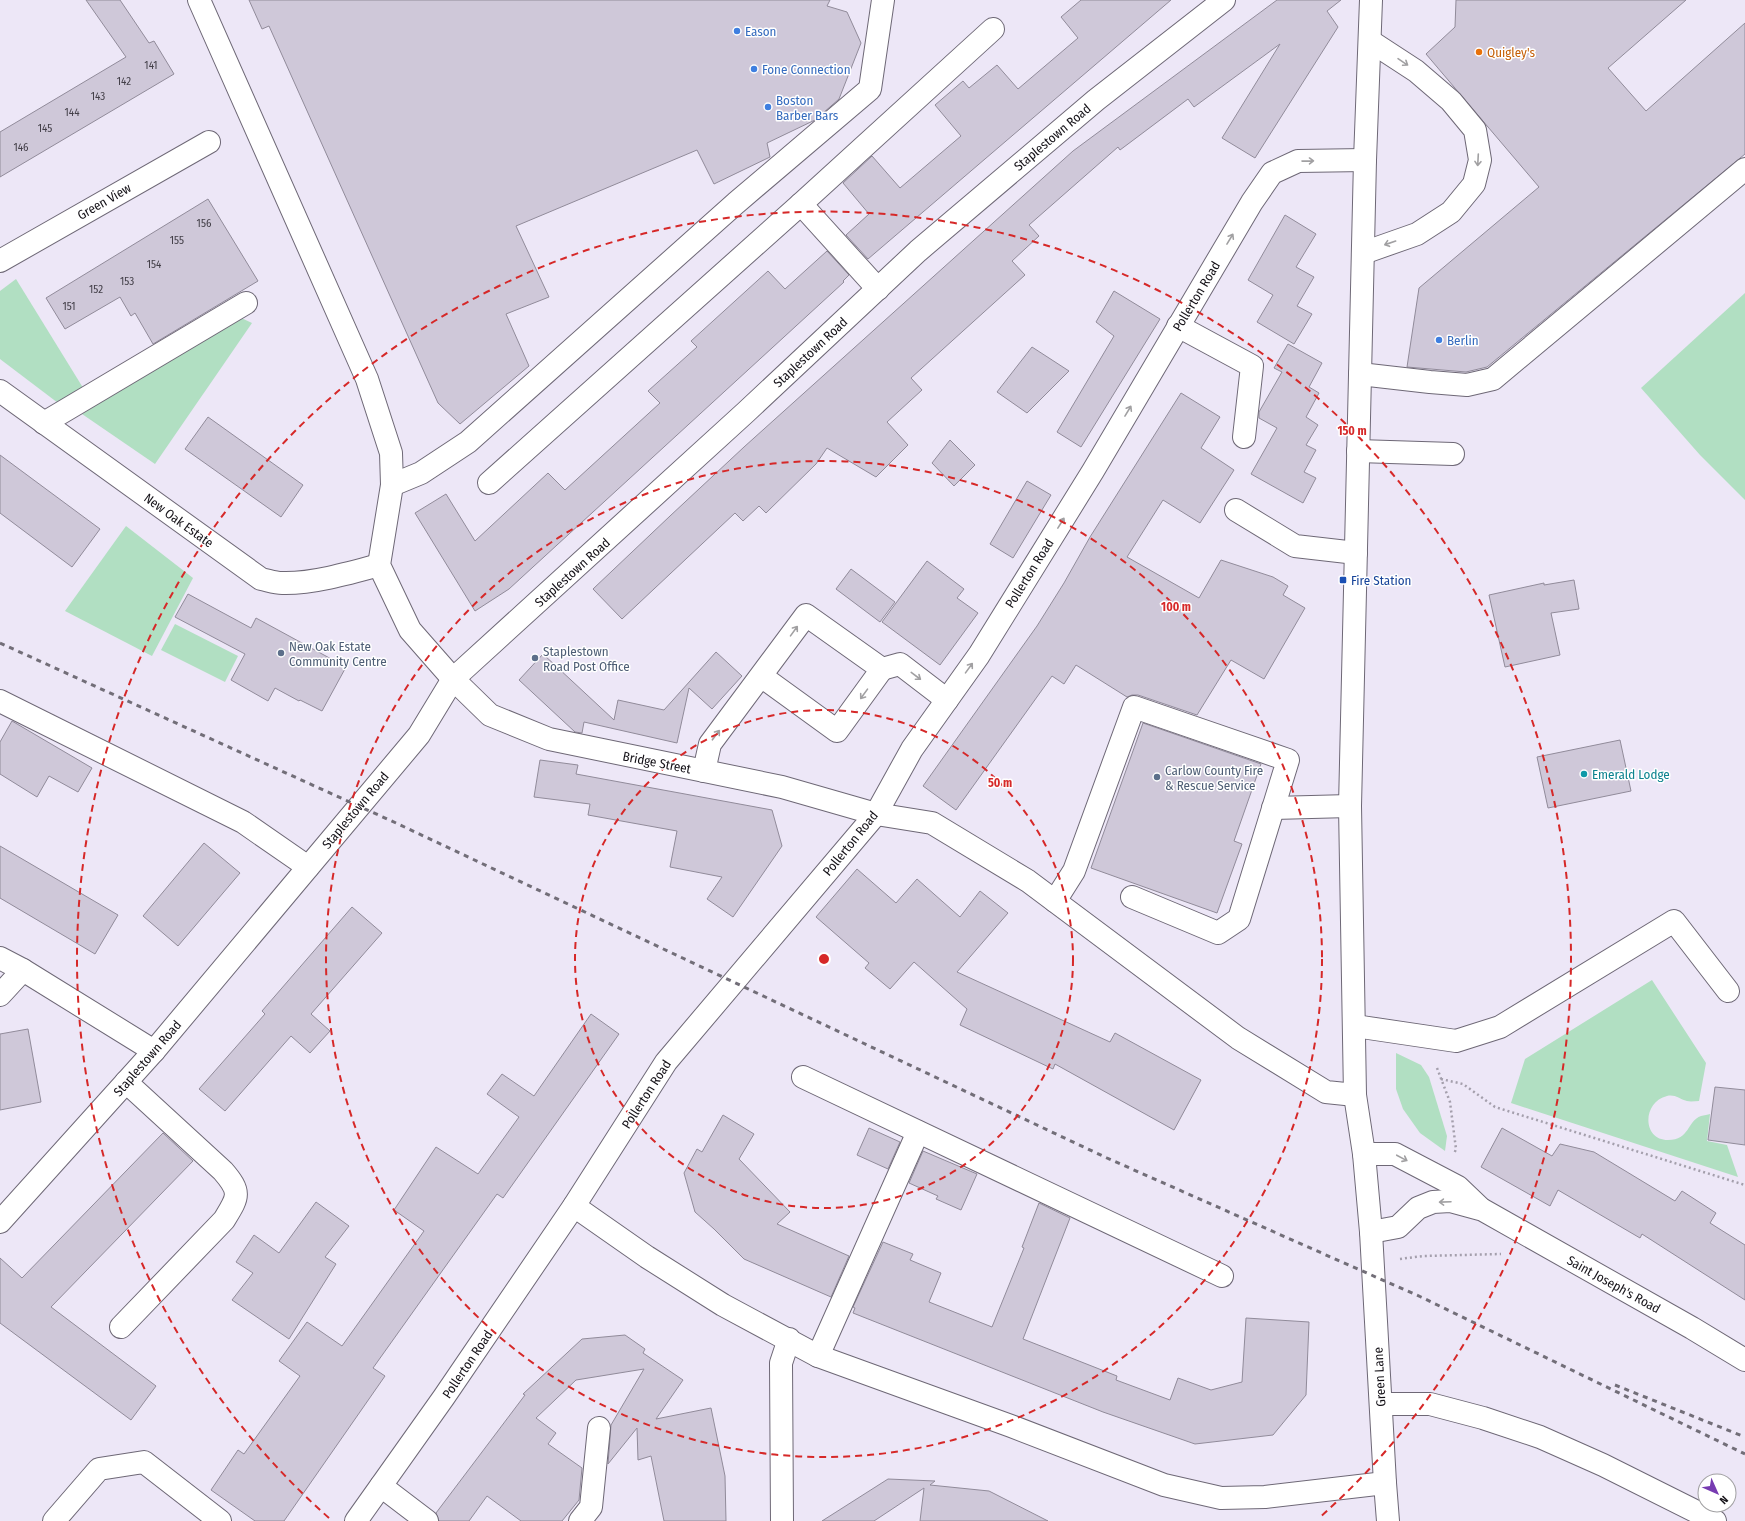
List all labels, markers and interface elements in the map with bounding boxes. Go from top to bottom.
place label: Eason [745,24,776,39]
marker: Eason [732,26,742,36]
place label: Quigley's [1487,45,1535,60]
marker: Quigley's [1474,47,1484,57]
one-way arrow [1397,58,1408,66]
house number: 141 [144,59,158,72]
place label: Fone Connection [762,62,851,77]
marker: Fone Connection [749,64,759,74]
house number: 142 [117,75,131,88]
house number: 143 [91,90,105,103]
place label: Boston Barber Bars [776,93,839,123]
street label: Staplestown Road [1011,101,1094,174]
marker: Boston Barber Bars [763,102,773,112]
house number: 144 [65,106,80,119]
house number: 145 [38,122,52,135]
house number: 146 [13,141,29,154]
one-way arrow [1475,153,1482,166]
one-way arrow [1301,157,1314,165]
street label: Green View [75,180,134,223]
house number: 156 [197,217,212,230]
one-way arrow [1227,233,1235,245]
house number: 155 [170,234,184,247]
one-way arrow [1384,240,1396,248]
house number: 154 [147,258,162,271]
street label: Pollerton Road [1170,259,1223,334]
house number: 153 [120,275,134,288]
house number: 152 [89,283,103,296]
house number: 151 [62,300,76,313]
street label: Staplestown Road [770,314,850,390]
place label: Berlin [1447,333,1479,348]
marker: Berlin [1434,335,1444,345]
one-way arrow [1124,405,1132,417]
text: 150 m [1337,424,1367,438]
street label: New Oak Estate [141,490,216,551]
one-way arrow [1056,517,1065,528]
street label: Staplestown Road [532,535,613,610]
street label: Pollerton Road [1002,536,1057,611]
place label: Fire Station [1351,573,1411,588]
marker: Fire Station [1338,575,1348,585]
text: 100 m [1161,600,1191,614]
one-way arrow [790,625,798,636]
place label: New Oak Estate Community Centre [289,639,387,669]
place label: Staplestown Road Post Office [543,644,630,674]
marker: New Oak Estate Community Centre [276,648,286,658]
marker: Staplestown Road Post Office [530,653,540,663]
one-way arrow [965,663,973,674]
one-way arrow [910,672,921,681]
one-way arrow [860,688,868,699]
one-way arrow [712,730,721,741]
street label: Bridge Street [621,749,693,777]
place label: Carlow County Fire & Rescue Service [1165,763,1263,793]
place label: Emerald Lodge [1592,767,1670,782]
street label: Staplestown Road [319,769,392,852]
marker: Emerald Lodge [1579,769,1589,779]
marker: Carlow County Fire & Rescue Service [1152,772,1162,782]
text: 50 m [988,776,1012,790]
street label: Pollerton Road [820,808,881,879]
centre of rings [817,952,831,966]
street label: Staplestown Road [110,1017,184,1099]
street label: Pollerton Road [619,1057,674,1131]
one-way arrow [1396,1154,1408,1162]
one-way arrow [1439,1198,1452,1205]
street label: Saint Joseph's Road [1565,1253,1663,1316]
street label: Pollerton Road [439,1327,496,1401]
street label: Green Lane [1370,1347,1389,1407]
north arrow [1697,1473,1737,1513]
text: N [1717,1493,1731,1507]

